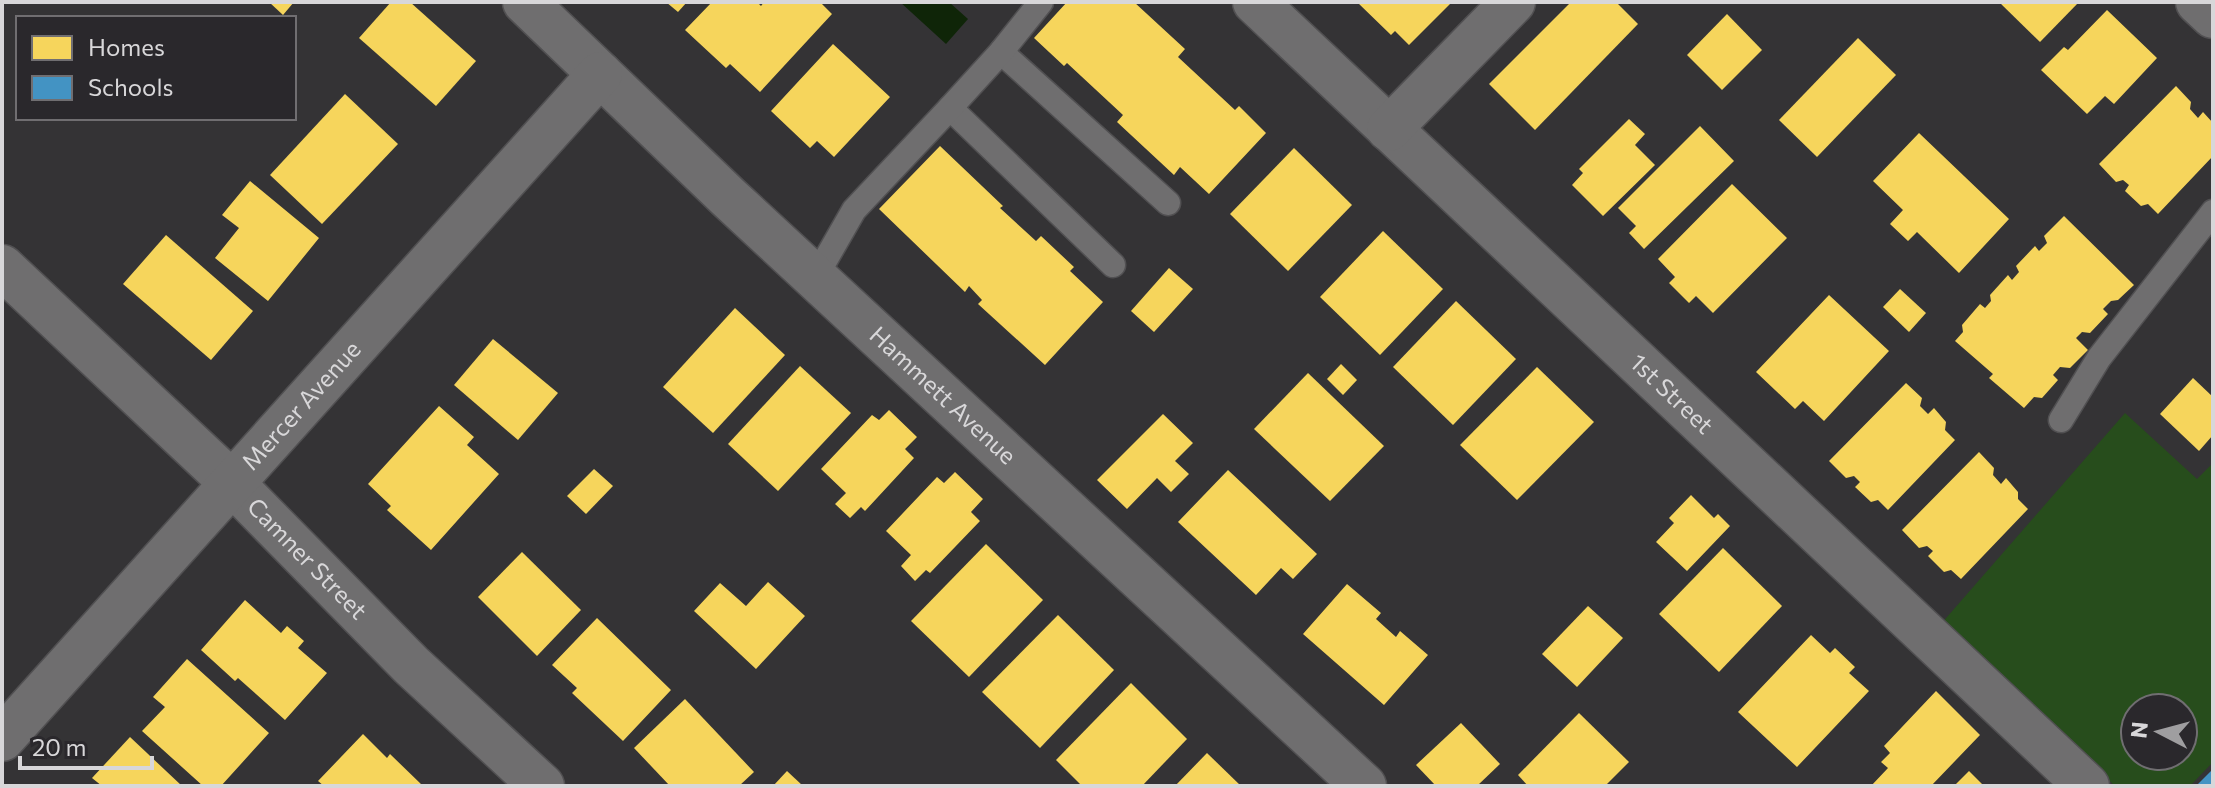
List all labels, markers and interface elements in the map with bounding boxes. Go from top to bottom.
legend [16,16,296,120]
text: Homes [88,32,165,61]
text: Schools [88,72,173,101]
street label: Hammett Avenue [864,320,1023,470]
street label: Mercer Avenue [235,334,366,475]
street label: 1st Street [1625,347,1720,439]
street label: Camner Street [242,491,374,625]
north arrow [2119,692,2199,772]
scale bar [20,720,152,770]
text: N [2124,720,2153,739]
text: 20 m [32,732,86,761]

